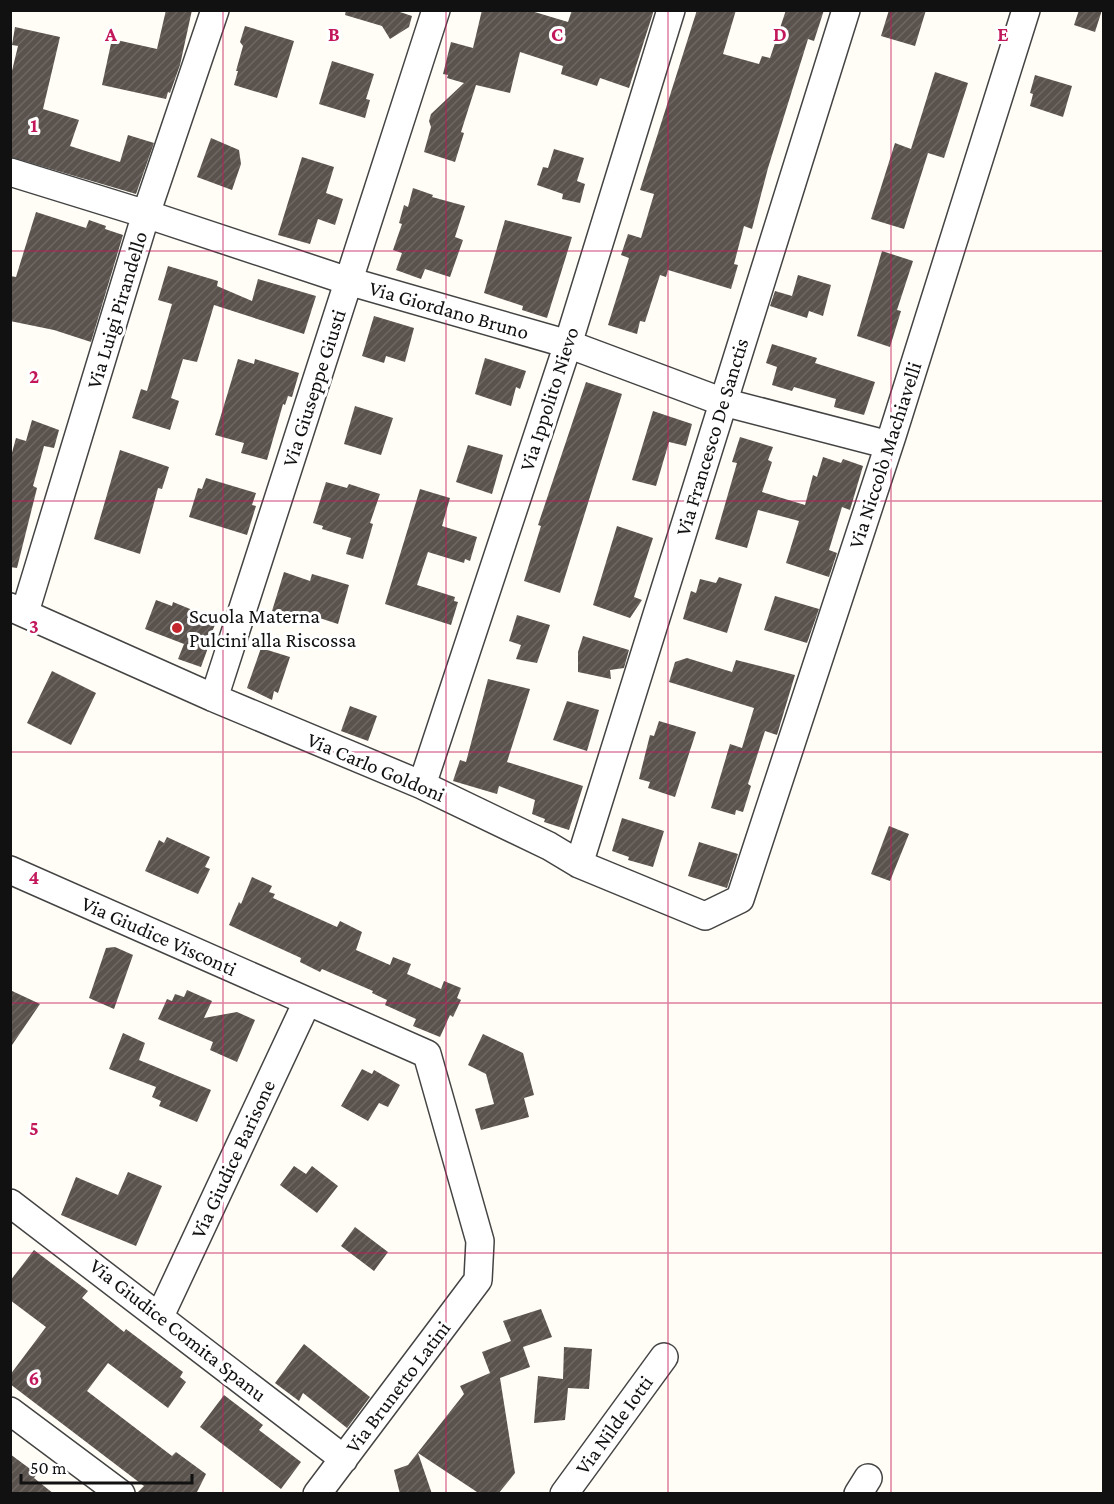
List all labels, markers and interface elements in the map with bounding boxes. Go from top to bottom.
text: A [104,23,118,45]
text: B [328,23,340,45]
text: C [551,23,563,45]
text: D [773,23,787,45]
text: E [997,23,1009,45]
text: 1 [30,114,38,136]
street label: Via Luigi Pirandello [82,228,152,392]
street label: Via Giordano Bruno [366,276,532,344]
street label: Via Giuseppe Giusti [277,306,351,470]
street label: Via Ippolito Nievo [514,324,584,474]
street label: Via Francesco De Sanctis [670,335,754,539]
street label: Via Niccolò Machiavelli [843,358,927,551]
text: 2 [29,365,39,387]
place label: Scuola Materna Pulcini alla Riscossa [189,604,356,652]
text: 3 [29,615,39,637]
marker: Scuola Materna Pulcini alla Riscossa [170,621,184,635]
street label: Via Carlo Goldoni [303,727,449,807]
text: 4 [29,866,40,888]
street label: Via Giudice Visconti [78,891,241,981]
street label: Via Giudice Barisone [186,1076,280,1242]
text: 5 [29,1117,39,1139]
street label: Via Giudice Comita Spanu [85,1254,271,1406]
street label: Via Brunetto Latini [341,1316,456,1458]
text: 6 [29,1367,39,1389]
street label: Via Nilde Iotti [570,1371,658,1479]
scale bar [21,1447,192,1485]
text: 50 m [30,1458,67,1478]

